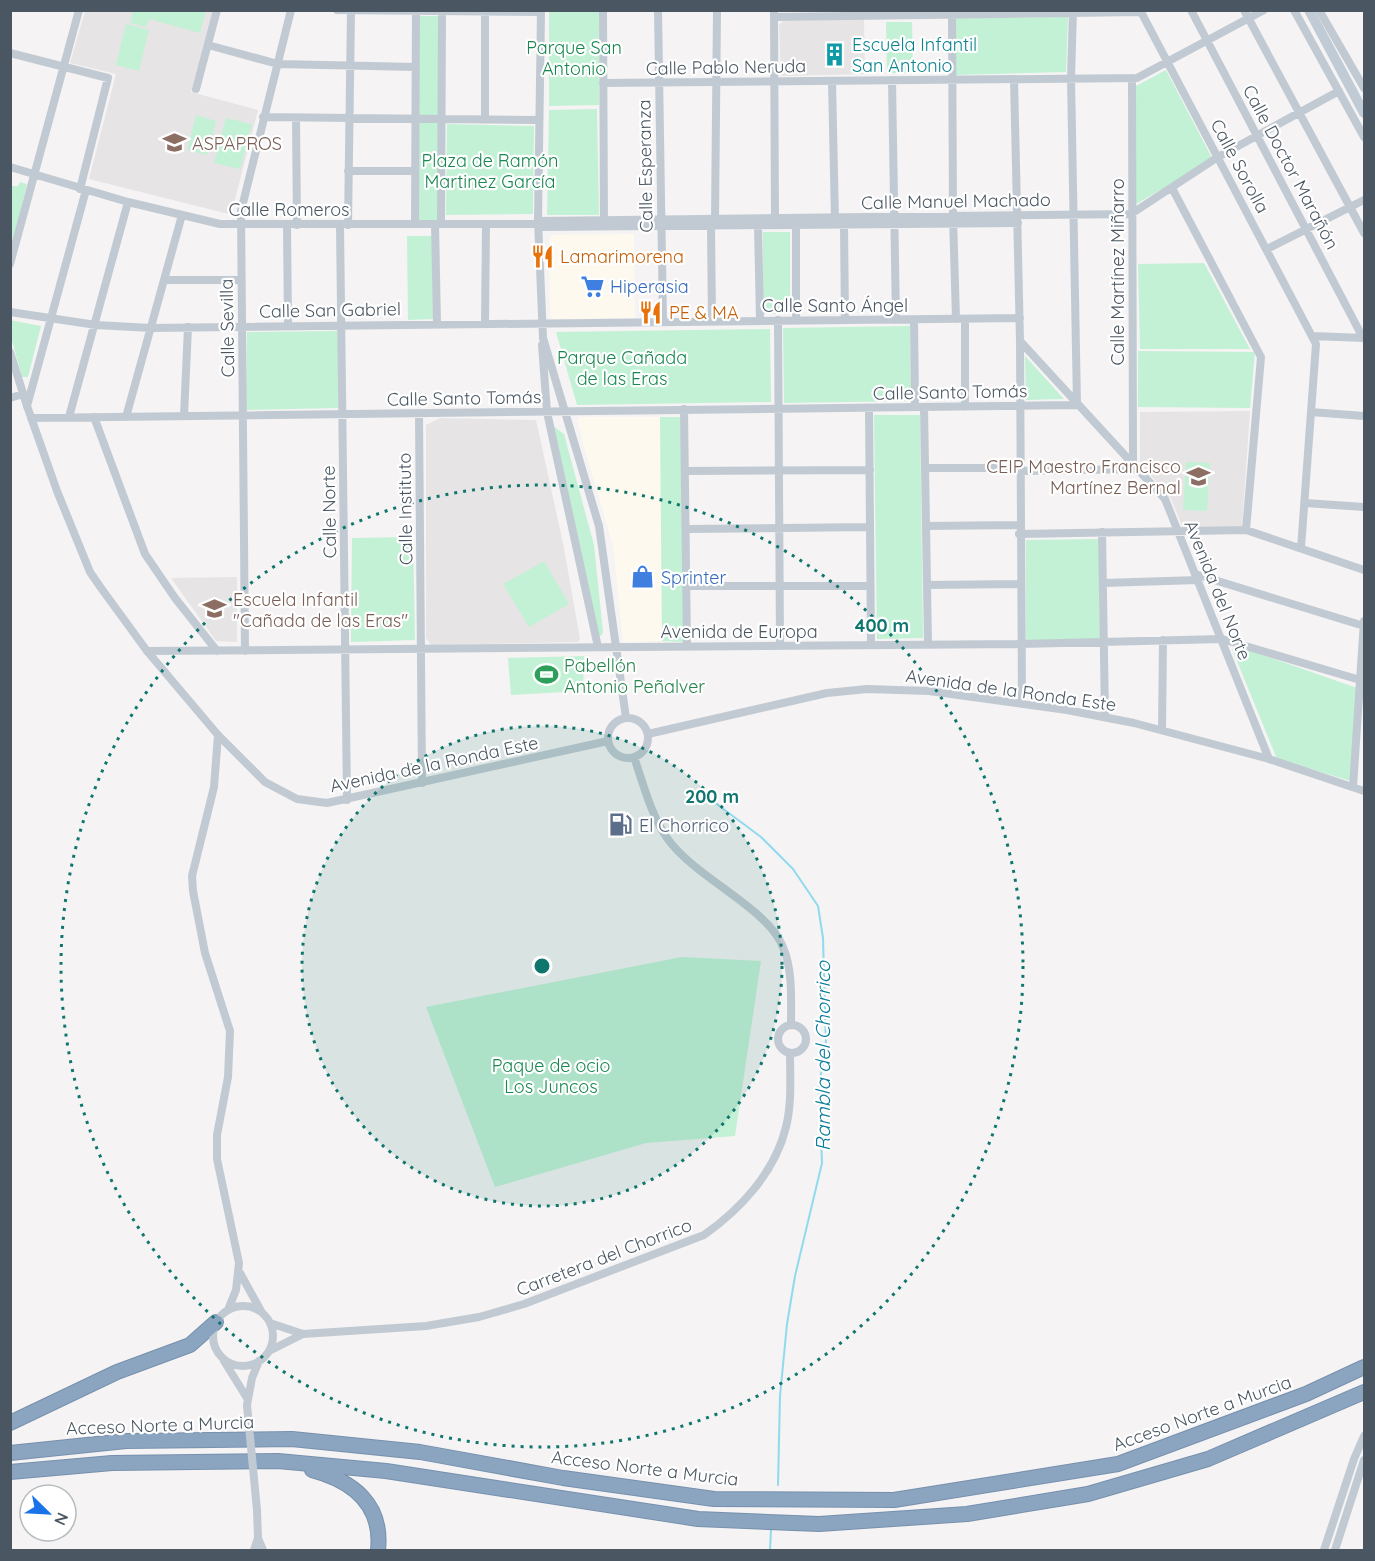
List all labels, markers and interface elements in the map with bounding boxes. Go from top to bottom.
place label: Escuela Infantil San Antonio [852,33,977,77]
park label: Parque San Antonio [526,36,622,80]
building icon: Escuela Infantil San Antonio [821,41,847,67]
street label: Calle Pablo Neruda [646,54,806,80]
street label: Calle Doctor Marañón [1238,81,1344,253]
street label: Calle Esperanza [632,99,658,233]
street label: Calle Sorolla [1206,115,1274,217]
school or university icon: ASPAPROS [161,130,187,156]
place label: ASPAPROS [192,132,282,155]
park label: Plaza de Ramón Martinez García [422,149,558,193]
street label: Calle Martínez Miñarro [1106,178,1129,366]
street label: Calle Manuel Machado [861,188,1051,214]
street label: Calle Romeros [228,198,350,221]
restaurant icon: Lamarimorena [529,243,555,269]
place label: Lamarimorena [560,245,684,268]
supermarket icon: Hiperasia [579,273,605,299]
place label: Hiperasia [610,275,689,298]
street label: Calle Sevilla [215,279,239,377]
street label: Calle Santo Ángel [762,294,908,317]
street label: Calle San Gabriel [259,297,401,323]
restaurant icon: PE & MA [638,299,664,325]
place label: PE & MA [669,301,739,324]
park label: Parque Cañada de las Eras [557,346,687,390]
street label: Calle Santo Tomás [873,379,1027,405]
street label: Calle Santo Tomás [387,385,541,411]
street label: Calle Instituto [393,453,417,565]
place label: CEIP Maestro Francisco Martínez Bernal [986,455,1181,499]
school or university icon: CEIP Maestro Francisco Martínez Bernal [1186,463,1212,489]
street label: Calle Norte [317,465,341,559]
street label: Avenida del Norte [1179,517,1257,663]
shop icon: Sprinter [630,564,656,590]
place label: Sprinter [661,566,726,589]
place label: Escuela Infantil "Cañada de las Eras" [233,588,408,632]
school or university icon: Escuela Infantil "Cañada de las Eras" [202,596,228,622]
text: 400 m [855,614,909,637]
street label: Avenida de Europa [660,620,818,643]
place label: Pabellón Antonio Peñalver [564,654,705,698]
sports icon: Pabellón Antonio Peñalver [533,662,559,688]
street label: Avenida de la Ronda Este [904,664,1118,716]
street label: Avenida de la Ronda Este [328,731,540,797]
text: 200 m [685,785,739,808]
fuel station icon: El Chorrico [608,812,634,838]
place label: El Chorrico [639,814,729,837]
centre of rings [532,956,552,976]
water label: Rambla del Chorrico [810,960,835,1151]
park label: Paque de ocio Los Juncos [492,1054,610,1098]
street label: Carretera del Chorrico [513,1213,695,1301]
street label: Acceso Norte a Murcia [1110,1370,1294,1456]
street label: Acceso Norte a Murcia [66,1410,254,1440]
street label: Acceso Norte a Murcia [550,1445,740,1491]
north arrow [18,1483,78,1543]
text: N [50,1510,73,1529]

